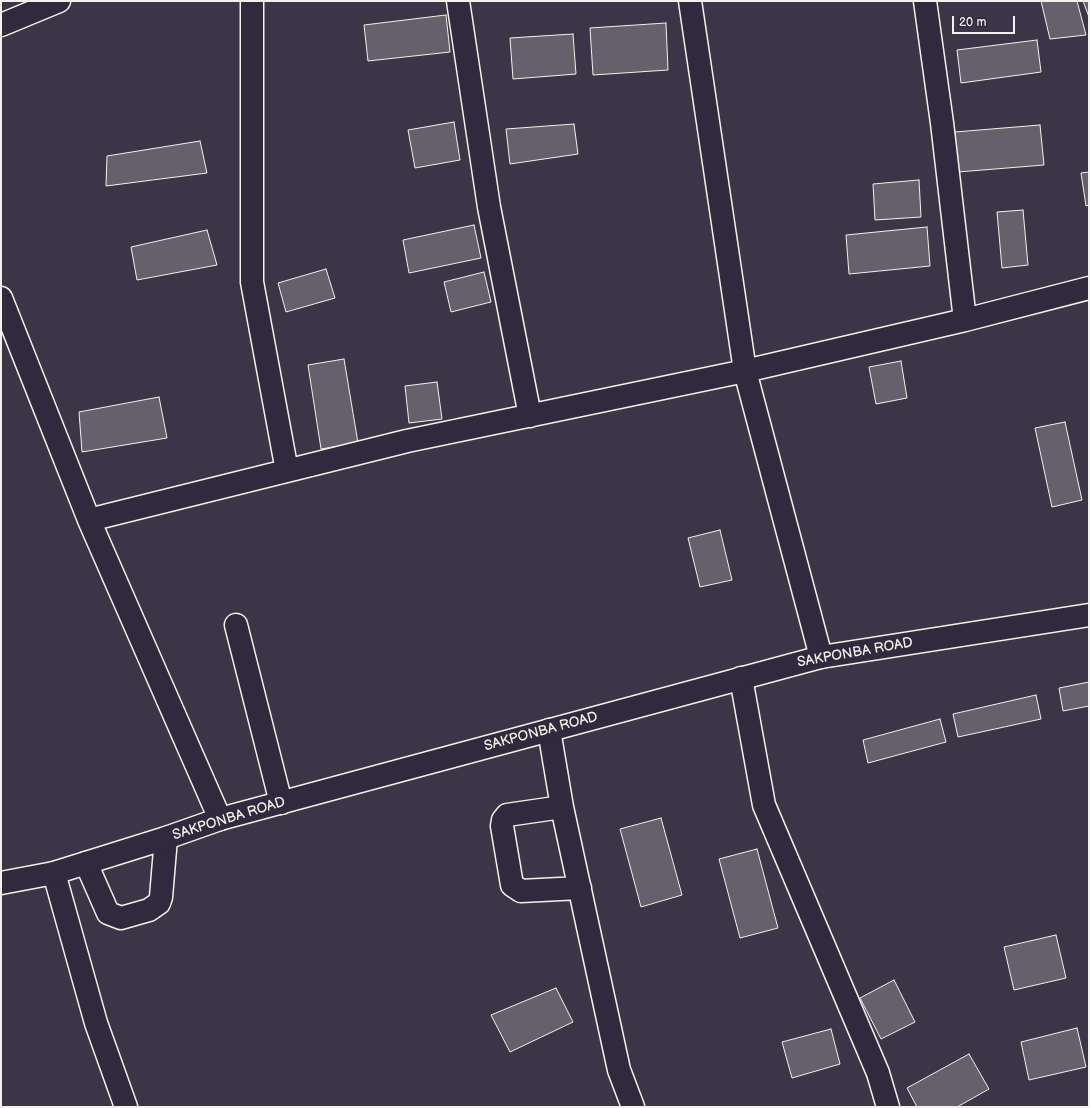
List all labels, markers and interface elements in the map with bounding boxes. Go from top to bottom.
scale bar [954,8,1017,34]
text: 20 m [959,15,986,30]
street label: SAKPONBA ROAD [796,635,914,671]
street label: SAKPONBA ROAD [482,709,600,755]
street label: SAKPONBA ROAD [171,794,287,844]

